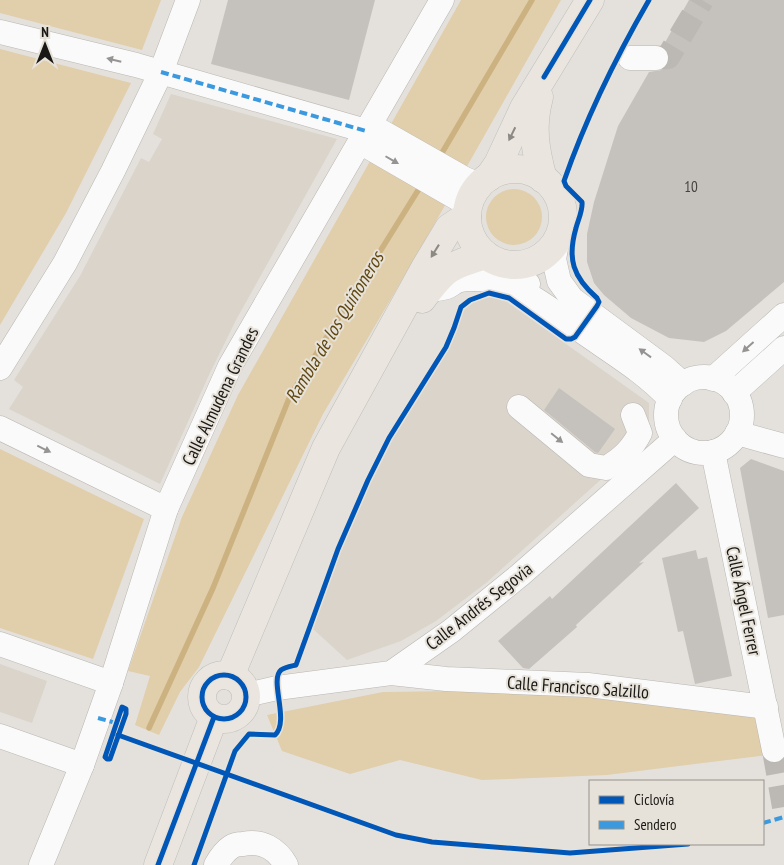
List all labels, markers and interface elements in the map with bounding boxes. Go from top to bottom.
north arrow [20,20,70,70]
text: N [41,23,49,41]
one-way arrow [107,56,122,64]
one-way arrow [508,127,516,141]
one-way arrow [384,156,399,164]
house number: 10 [684,177,698,196]
one-way arrow [431,245,440,258]
water label: Rambla de los Quiñoneros [279,246,389,407]
street label: Calle Almudena Grandes [177,323,263,469]
one-way arrow [743,341,755,353]
one-way arrow [639,348,652,359]
one-way arrow [550,432,562,444]
one-way arrow [37,445,51,453]
street label: Calle Ángel Ferrer [721,544,767,658]
street label: Calle Andrés Segovia [421,557,537,655]
street label: Calle Francisco Salzillo [506,671,650,703]
legend [589,780,764,845]
text: Ciclovía [634,790,674,809]
text: Sendero [634,815,676,834]

